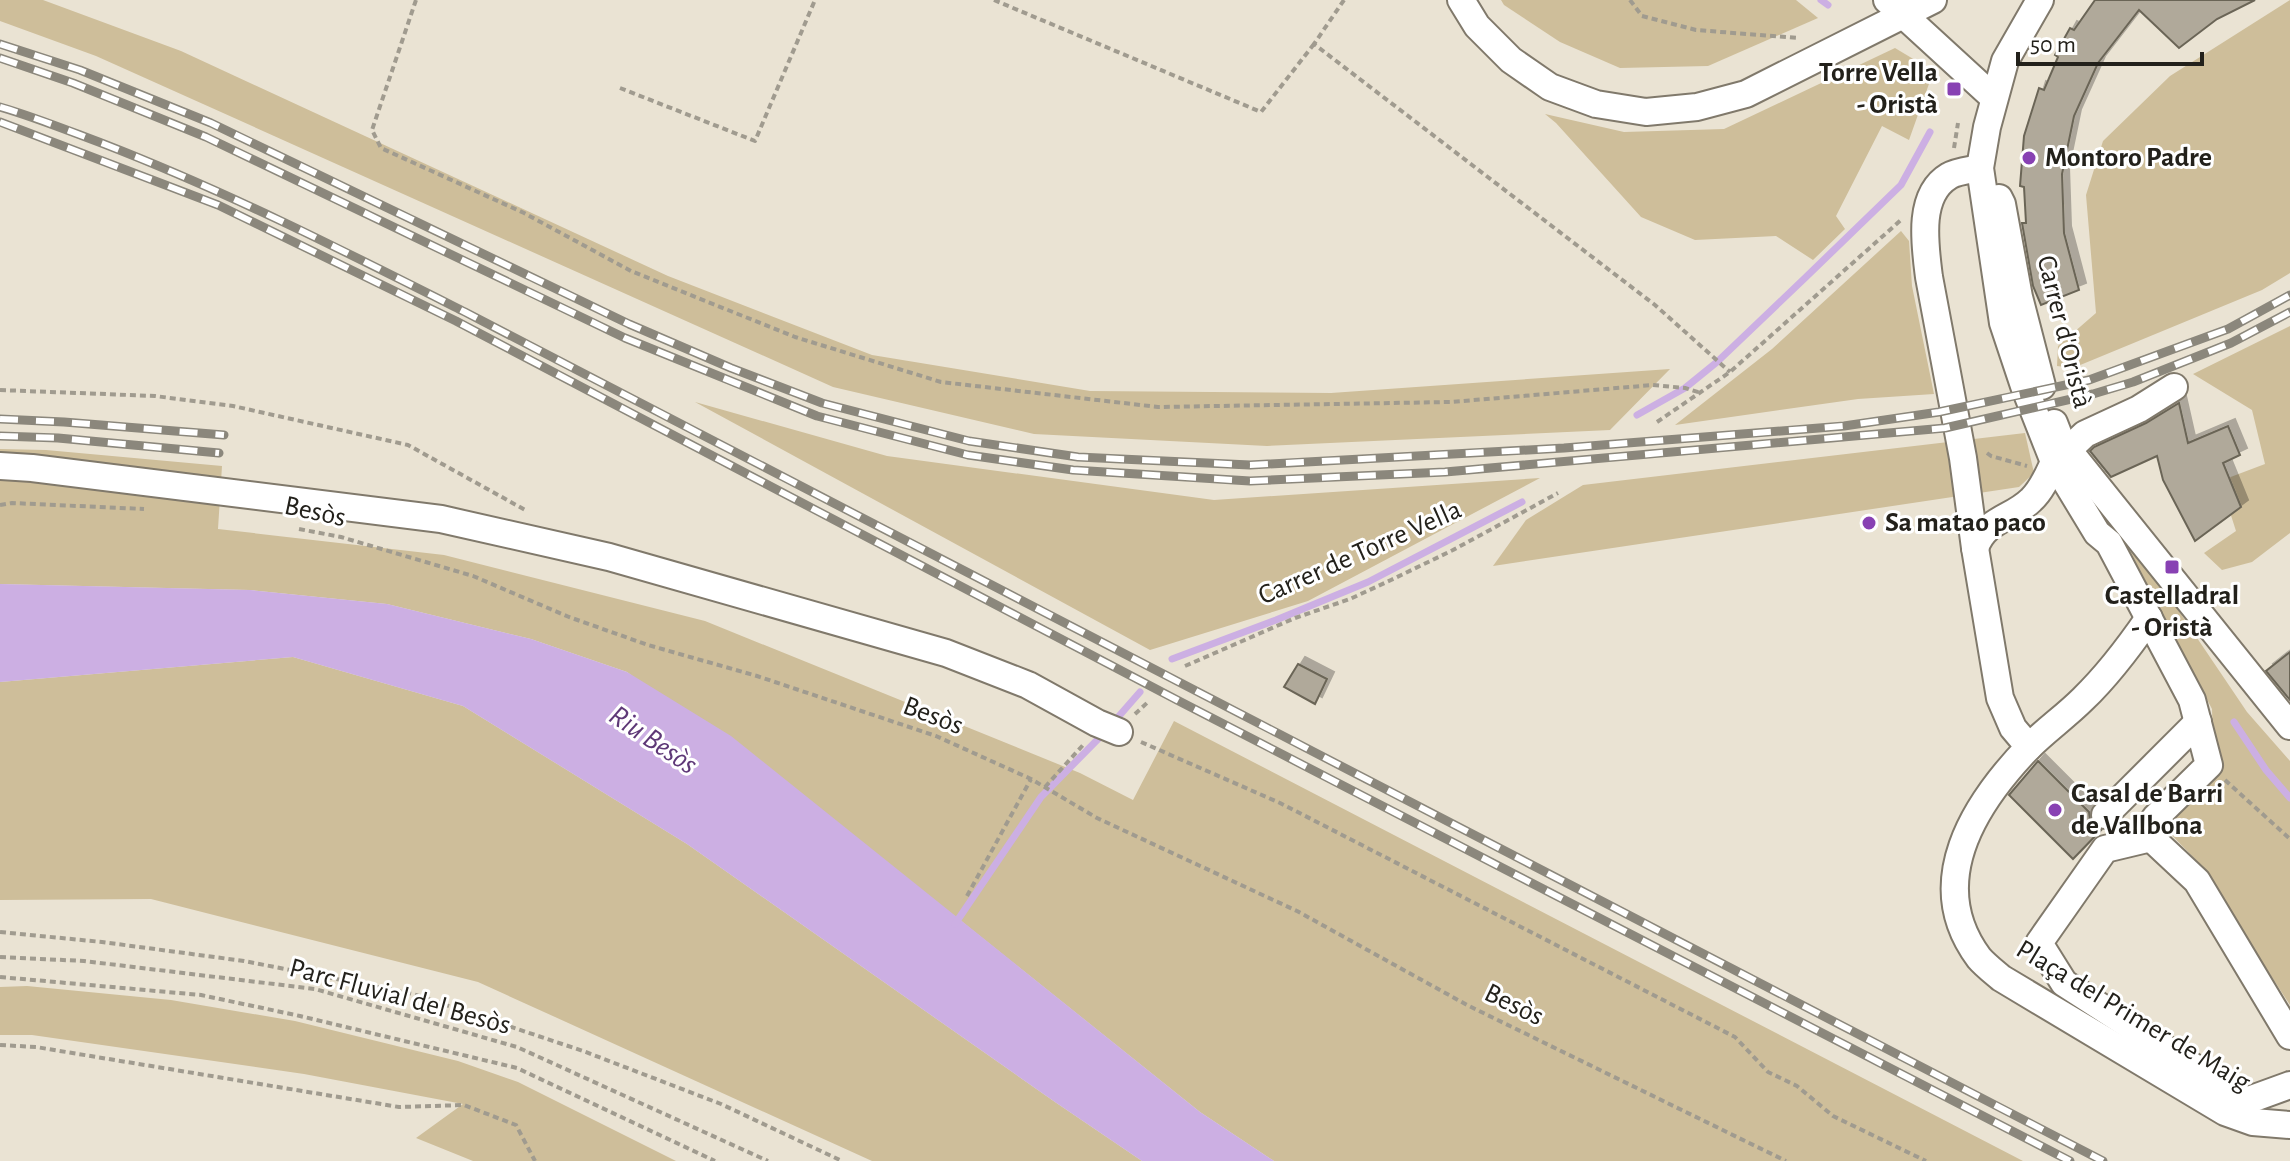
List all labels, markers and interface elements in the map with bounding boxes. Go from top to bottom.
scale bar [2018,16,2202,66]
text: 50 m [2030,33,2076,57]
place label: Torre Vella - Oristà [1819,59,1938,119]
marker: Torre Vella - Oristà [1945,80,1963,98]
place label: Montoro Padre [2045,144,2212,172]
marker: Montoro Padre [2020,149,2038,167]
street label: Carrer d'Oristà [2031,253,2097,411]
street label: Besòs [282,492,348,532]
street label: Carrer de Torre Vella [1254,496,1466,610]
place label: Sa matao paco [1885,509,2046,537]
marker: Sa matao paco [1860,514,1878,532]
marker: Castelladral - Oristà [2163,558,2181,576]
place label: Castelladral - Oristà [2105,582,2239,642]
street label: Besòs [899,692,967,740]
water label: Riu Besòs [604,700,703,780]
place label: Casal de Barri de Vallbona [2071,780,2223,840]
marker: Casal de Barri de Vallbona [2046,801,2064,819]
street label: Plaça del Primer de Maig [2011,935,2255,1097]
street label: Parc Fluvial del Besòs [286,954,514,1040]
street label: Besòs [1480,979,1548,1031]

